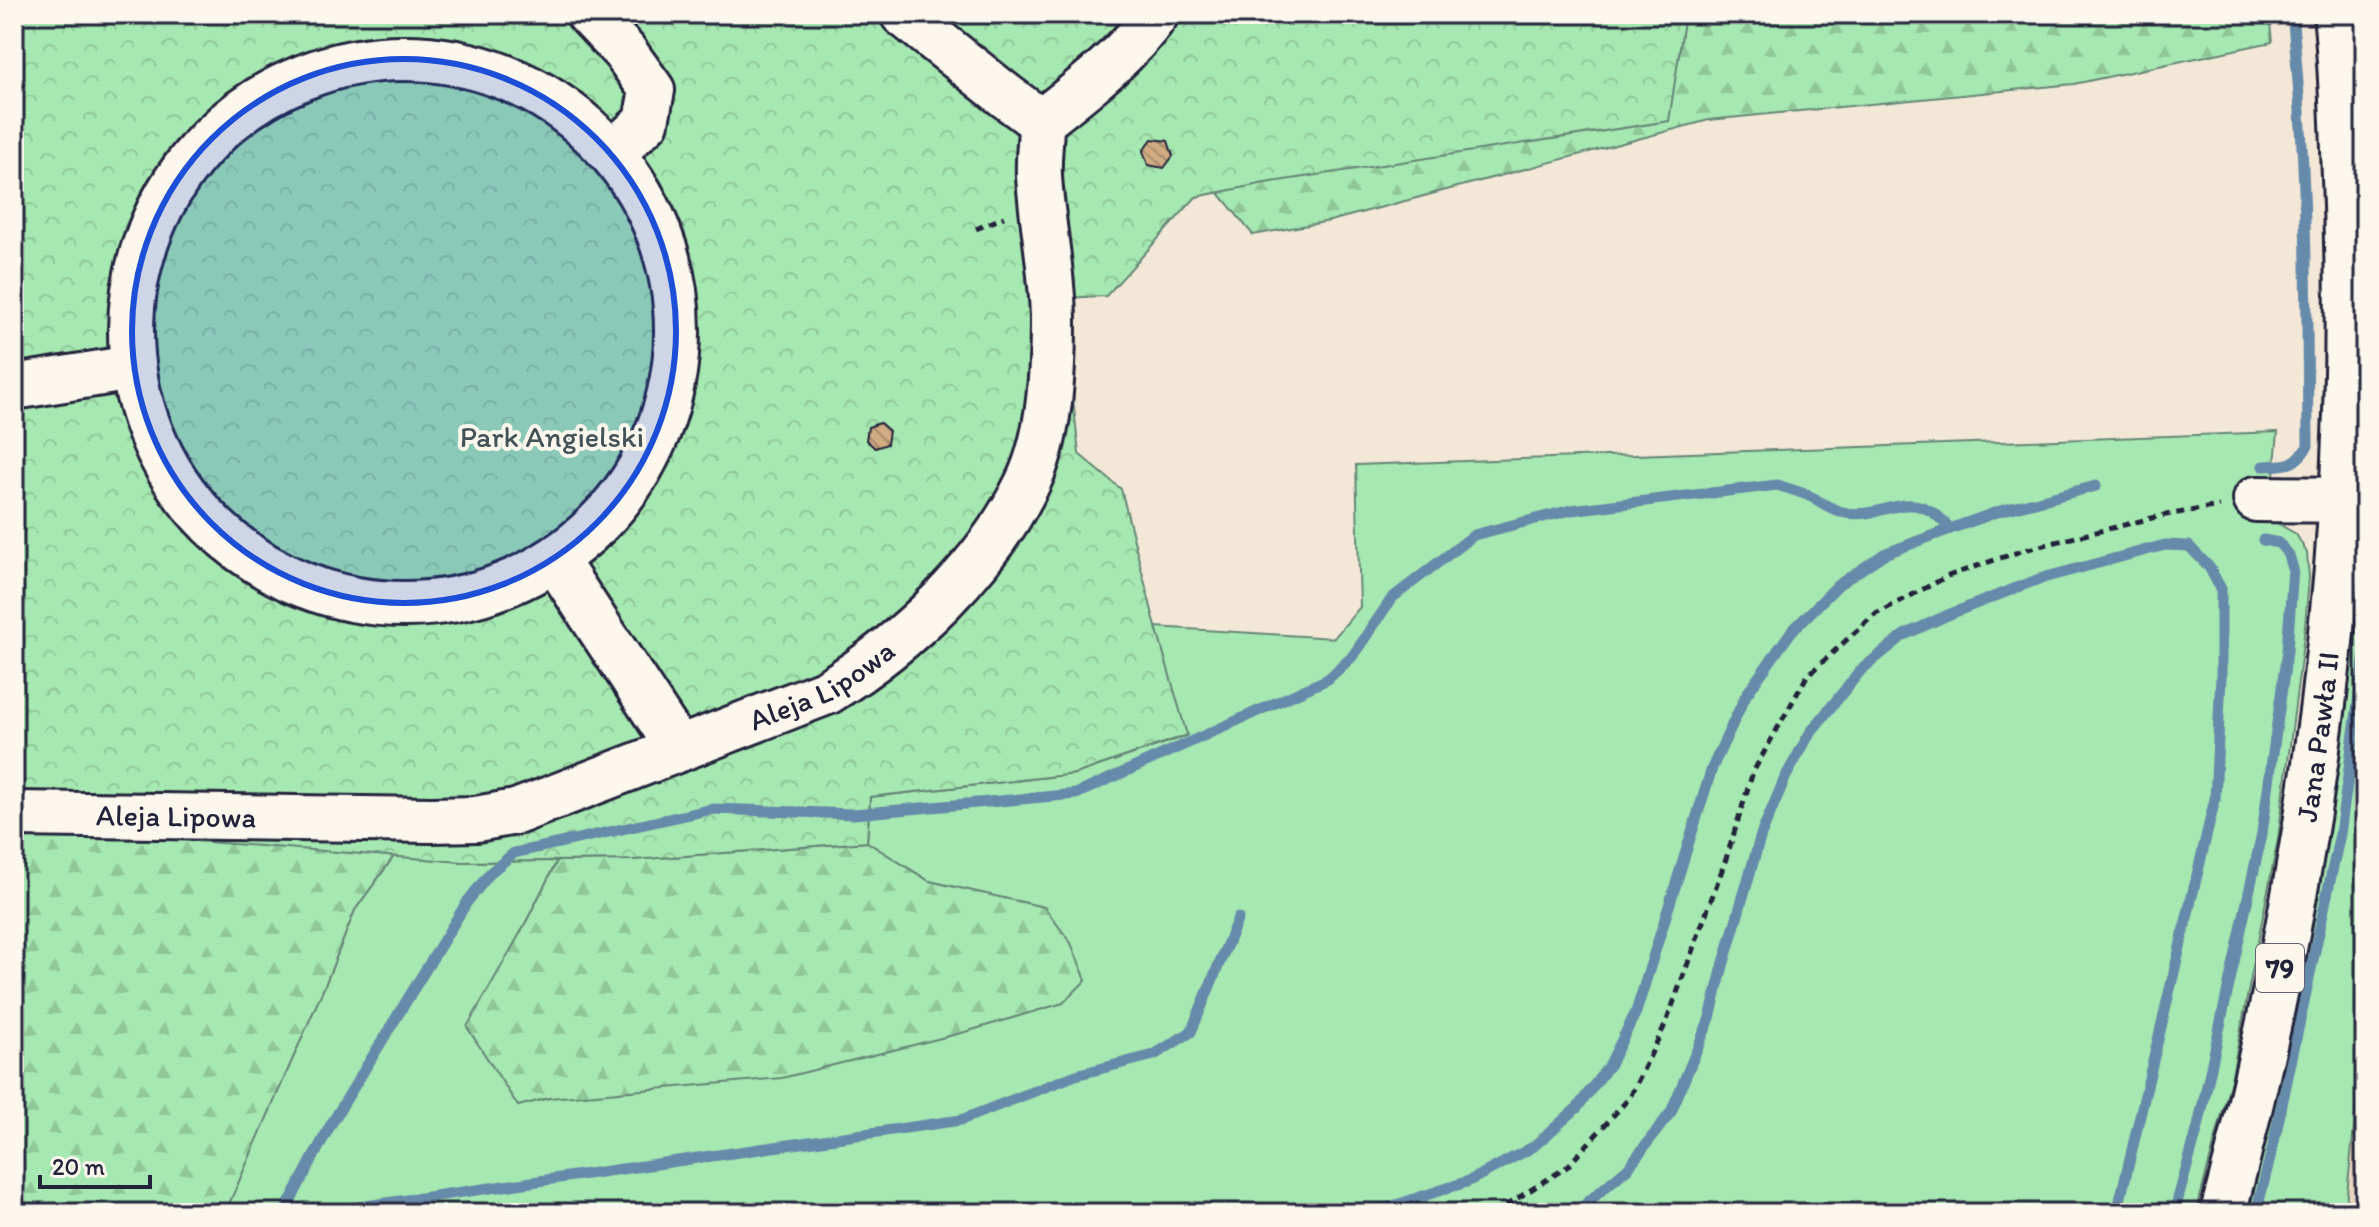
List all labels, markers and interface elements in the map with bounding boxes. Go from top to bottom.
park label: Park Angielski [460,418,644,455]
street label: Aleja Lipowa [744,632,902,738]
street label: Jana Pawła II [2288,650,2347,824]
street label: Aleja Lipowa [96,796,257,835]
road number: 79 [2256,944,2304,992]
scale bar [40,1139,150,1189]
text: 20 m [52,1152,105,1181]

